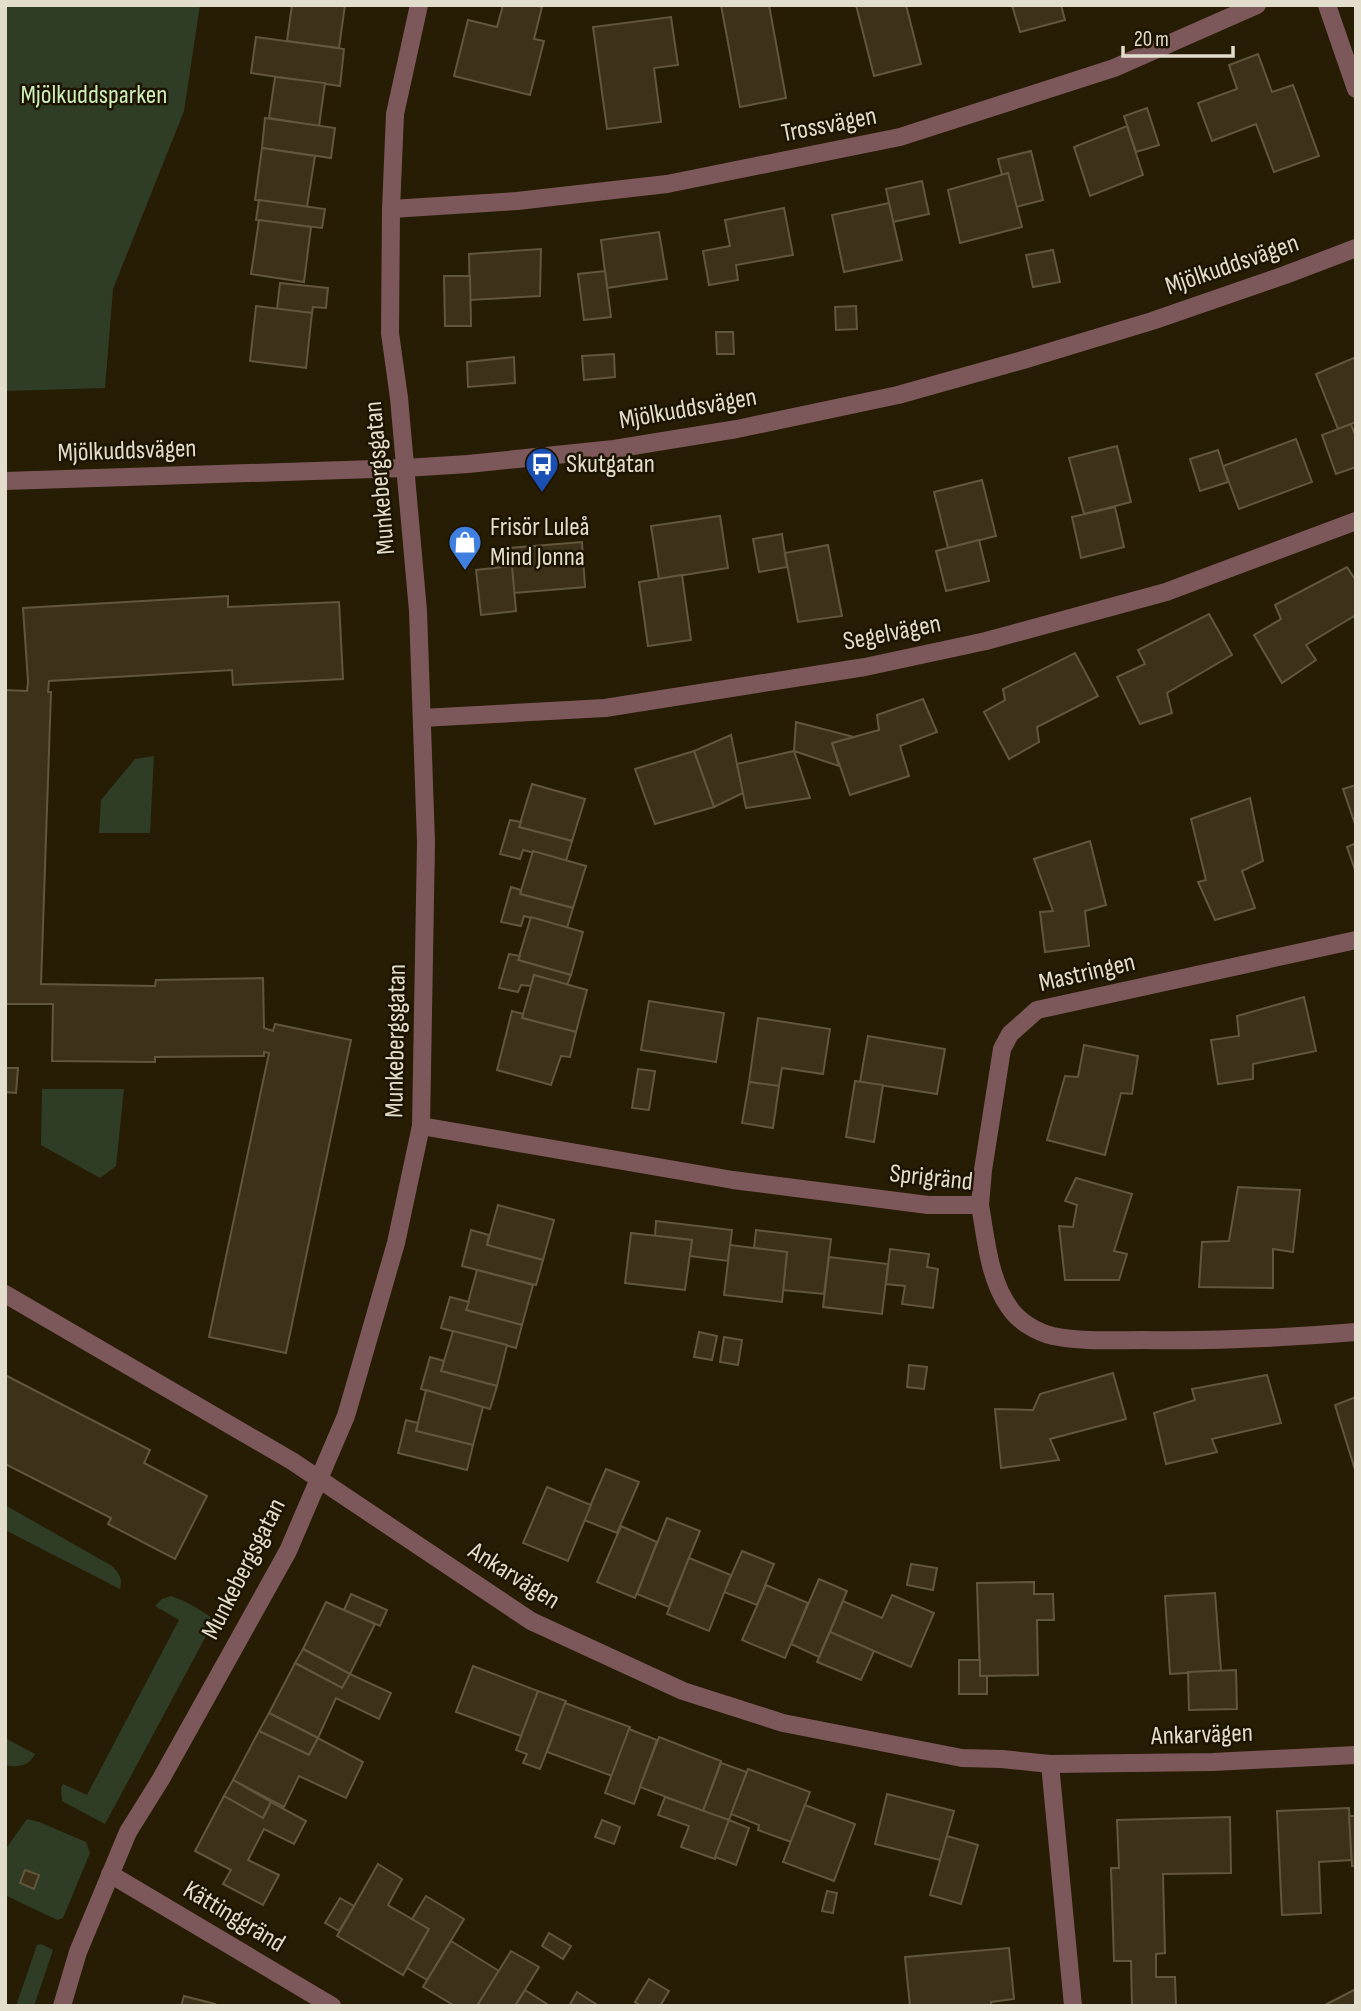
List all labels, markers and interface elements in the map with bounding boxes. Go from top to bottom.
scale bar [1123,14,1233,58]
text: 20 m [1134,27,1169,52]
park label: Mjölkuddsparken [21,80,167,111]
street label: Trossvägen [779,101,879,149]
street label: Mjölkuddsvägen [1161,228,1303,302]
street label: Mjölkuddsvägen [617,382,759,436]
street label: Munkebergsgatan [358,400,402,556]
street label: Mjölkuddsvägen [57,433,197,469]
bus stop icon: Skutgatan [523,445,561,494]
place label: Skutgatan [566,449,655,480]
place label: Frisör Luleå Mind Jonna [490,512,590,573]
shop icon: Frisör Luleå Mind Jonna [446,523,484,572]
street label: Segelvägen [841,608,943,658]
street label: Mastringen [1036,947,1138,999]
street label: Munkebergsgatan [379,964,413,1118]
street label: Sprigränd [888,1158,974,1198]
street label: Munkebergsgatan [195,1493,293,1645]
street label: Ankarvägen [462,1535,565,1616]
street label: Ankarvägen [1150,1718,1253,1752]
street label: Kättinggränd [177,1875,291,1959]

